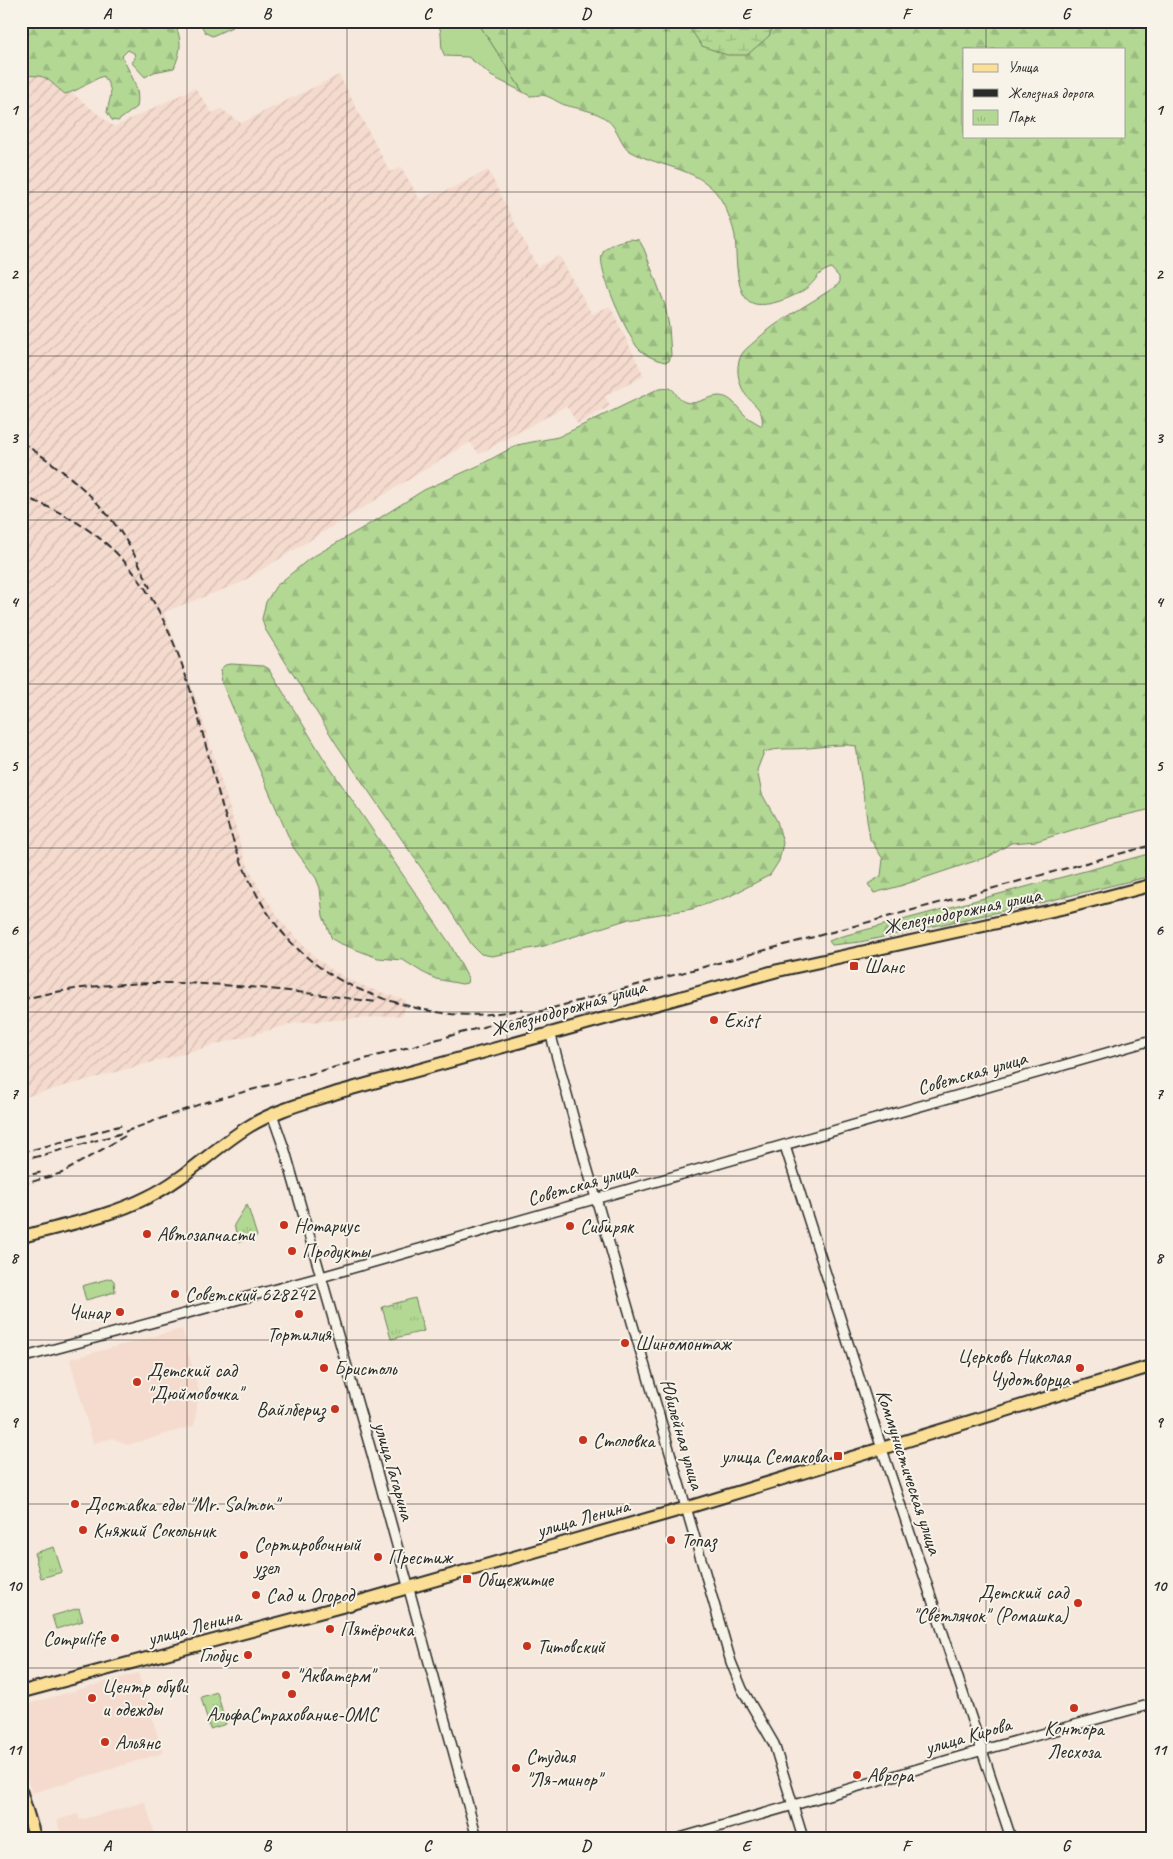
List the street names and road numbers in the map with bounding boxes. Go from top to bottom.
street label: Железнодорожная улица [881,882,1044,940]
street label: Железнодорожная улица [487,973,650,1042]
street label: Советская улица [914,1045,1031,1101]
street label: Советская улица [524,1156,641,1212]
street label: Юбилейная улица [654,1376,710,1494]
street label: Коммунистическая улица [871,1386,948,1559]
street label: улица Гагарина [368,1418,420,1524]
street label: улица Ленина [533,1492,634,1543]
street label: улица Ленина [144,1602,245,1652]
street label: улица Кирова [921,1711,1016,1760]

